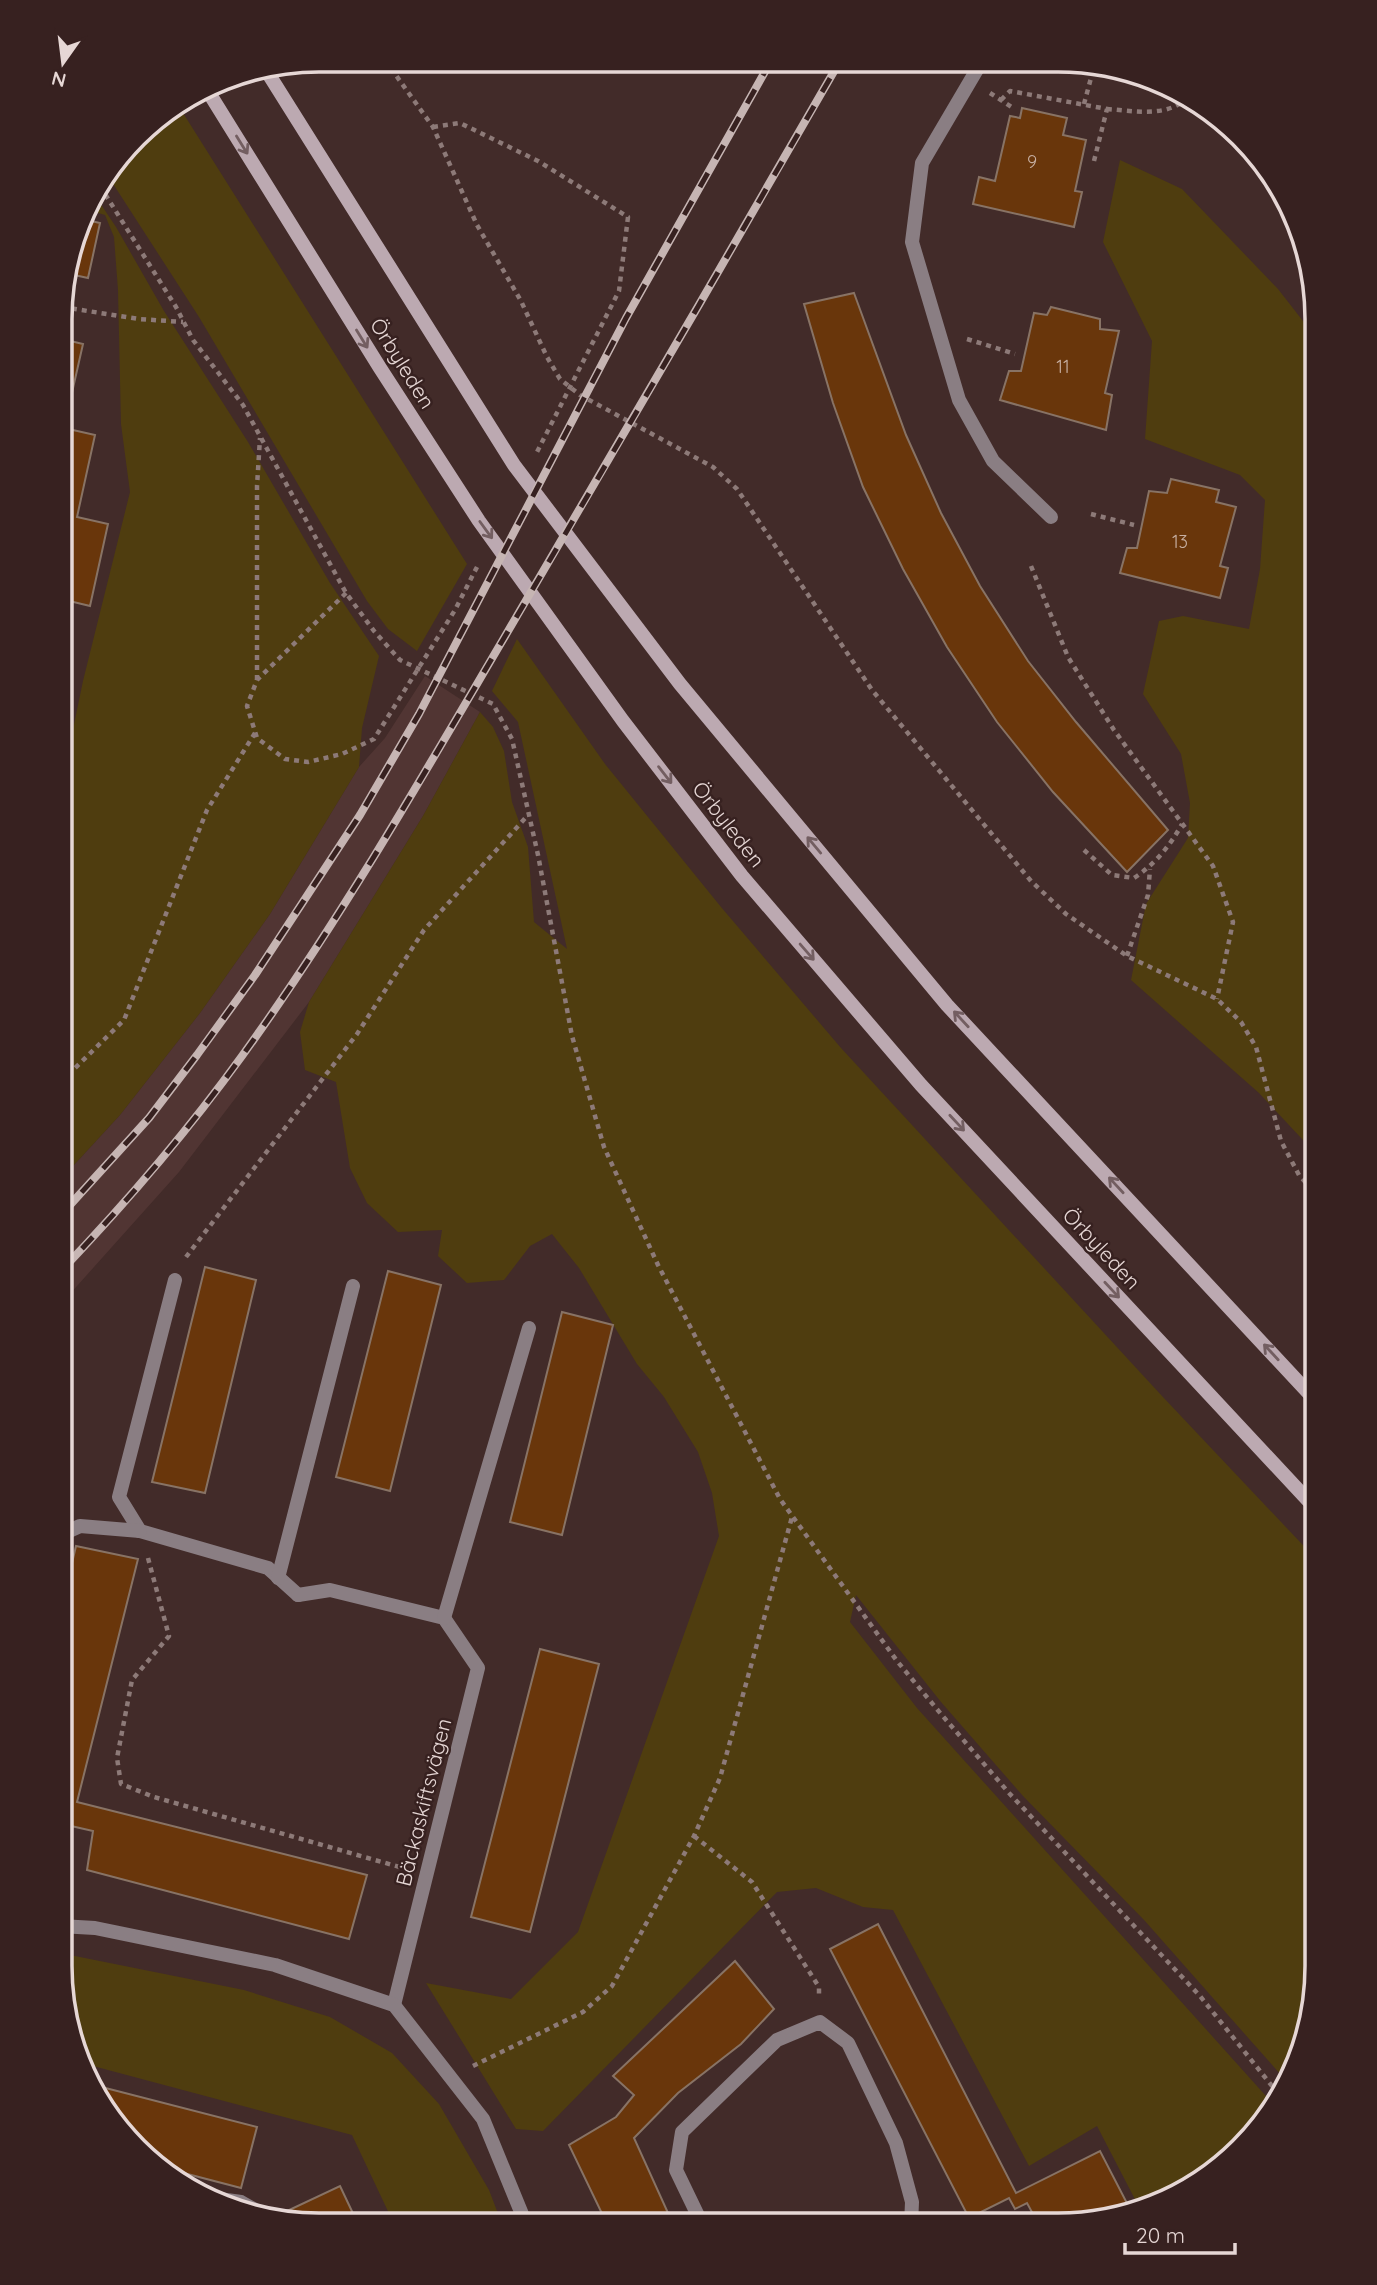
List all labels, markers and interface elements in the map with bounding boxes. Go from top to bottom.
north arrow [28,28,98,98]
text: N [49,66,69,93]
one-way arrow [236,135,250,155]
house number: 9 [1027,150,1037,173]
street label: Örbyleden [365,313,441,413]
one-way arrow [356,328,370,348]
house number: 11 [1056,355,1070,378]
one-way arrow [478,520,493,539]
house number: 13 [1172,530,1188,553]
one-way arrow [657,765,672,784]
street label: Örbyleden [687,776,771,872]
one-way arrow [806,836,822,854]
one-way arrow [799,943,815,961]
one-way arrow [952,1011,969,1028]
one-way arrow [949,1114,965,1132]
one-way arrow [1107,1177,1124,1194]
street label: Örbyleden [1058,1202,1146,1294]
one-way arrow [1104,1281,1120,1299]
one-way arrow [1262,1344,1279,1361]
street label: Bäckaskiftsvägen [390,1715,456,1889]
scale bar [1125,2212,1235,2256]
text: 20 m [1136,2222,1185,2248]

